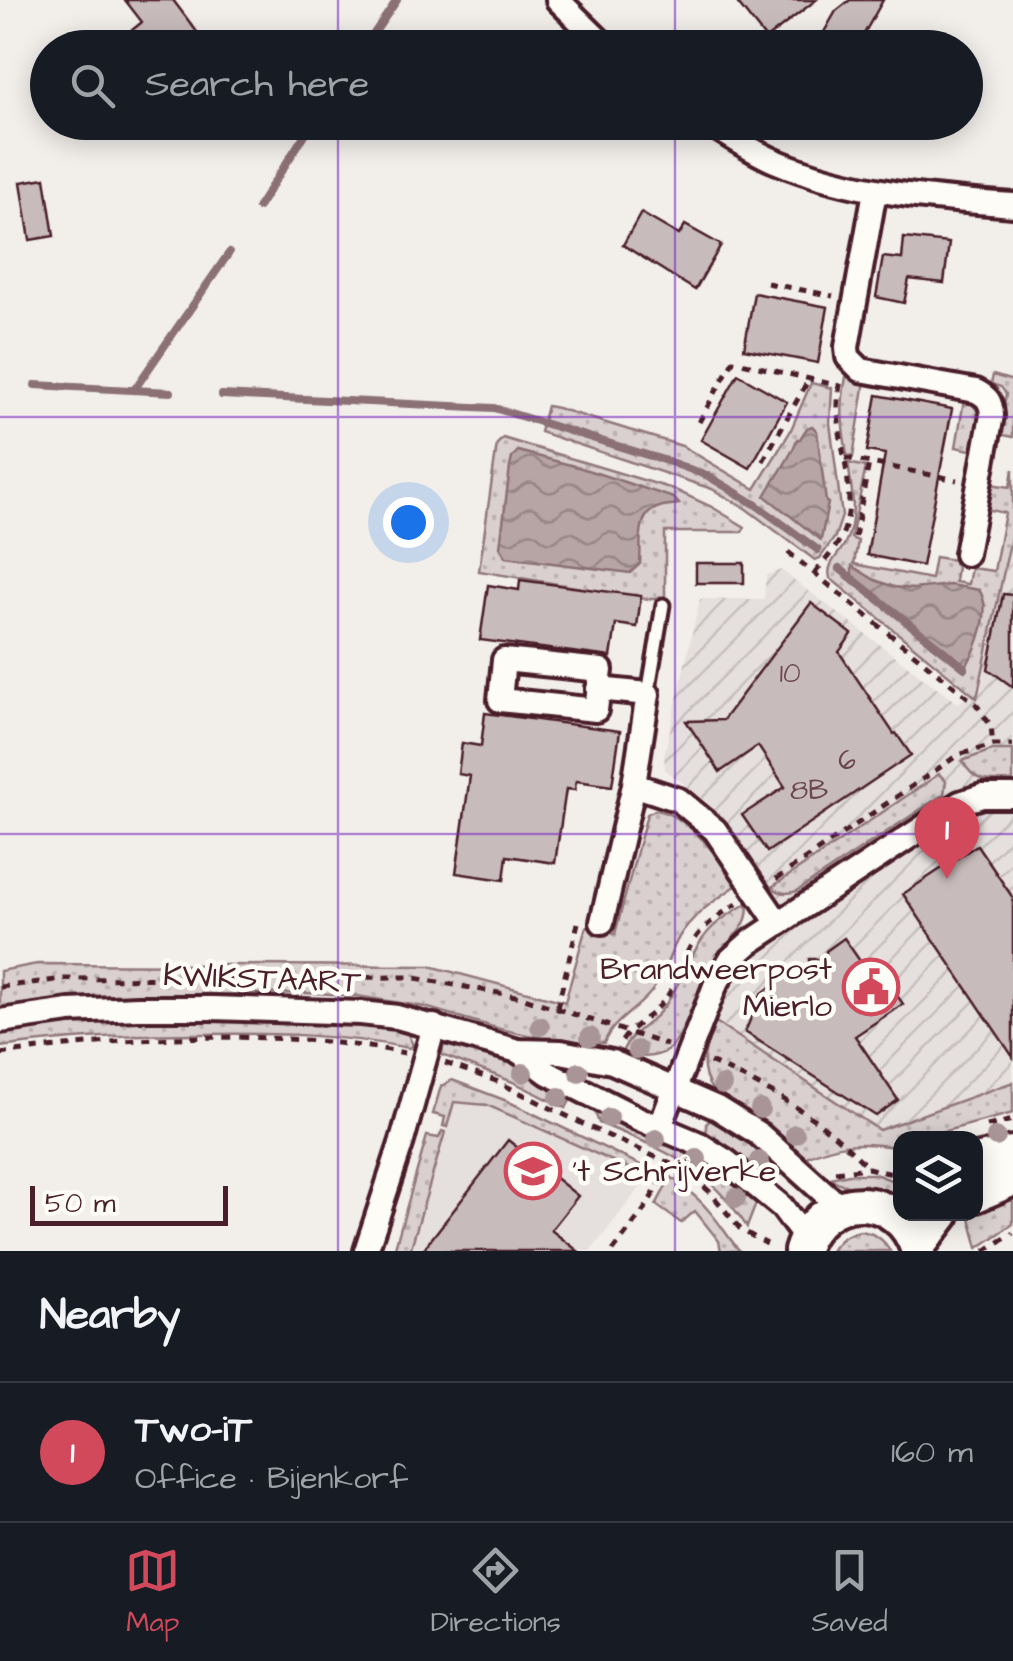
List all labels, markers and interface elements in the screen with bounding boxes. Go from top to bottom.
search box [30,30,983,140]
icon: search [65,58,120,113]
text: Search here [145,59,369,111]
your location [383,497,434,548]
house number: 10 [779,654,801,693]
house number: 6 [838,741,856,780]
house number: 8B [790,771,828,810]
pin: 1 [914,796,980,879]
place label: Brandweerpost Mierlo [600,947,832,1029]
street label: KWIKSTAART [162,953,362,1005]
public building icon: Brandweerpost Mierlo [841,957,901,1017]
map controls [893,1131,983,1221]
button: layers [893,1131,983,1221]
school or university icon: 't Schrijverke [503,1141,563,1201]
place label: 't Schrijverke [572,1149,776,1194]
scale bar [30,1181,228,1226]
text: 50 m [45,1184,116,1223]
text: Nearby [40,1287,180,1345]
text: Two-iT [135,1404,252,1456]
text: 1 [70,1430,75,1475]
text: 160 m [891,1430,973,1475]
text: Office · Bijenkorf [135,1456,408,1501]
tab: Map [125,1543,180,1642]
tab: Directions [431,1543,561,1642]
tab: Saved [811,1543,888,1642]

